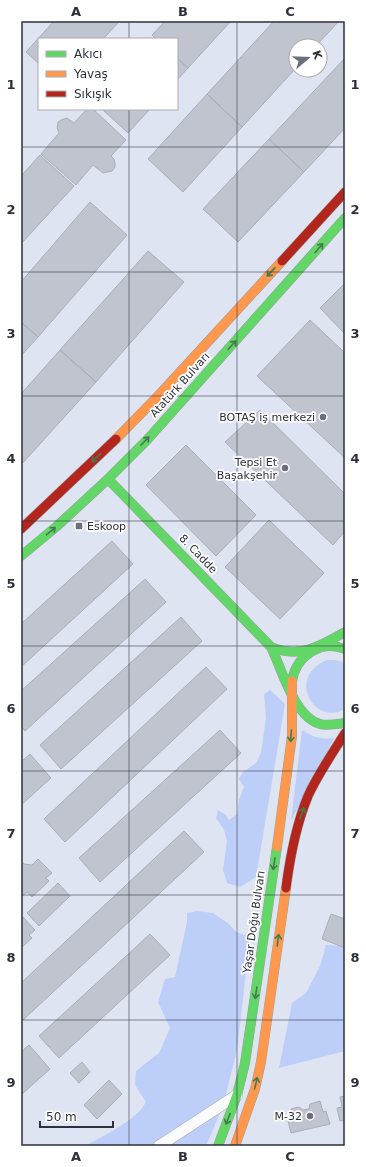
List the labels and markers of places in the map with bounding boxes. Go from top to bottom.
place label: BOTAŞ iş merkezi [219,411,315,424]
marker: BOTAŞ iş merkezi [318,412,328,422]
place label: Tepsi Et Başakşehir [217,456,278,482]
marker: Tepsi Et Başakşehir [280,463,290,473]
place label: Eskoop [87,520,126,533]
marker: Eskoop [74,521,84,531]
place label: M-32 [275,1110,302,1123]
marker: M-32 [305,1111,315,1121]

